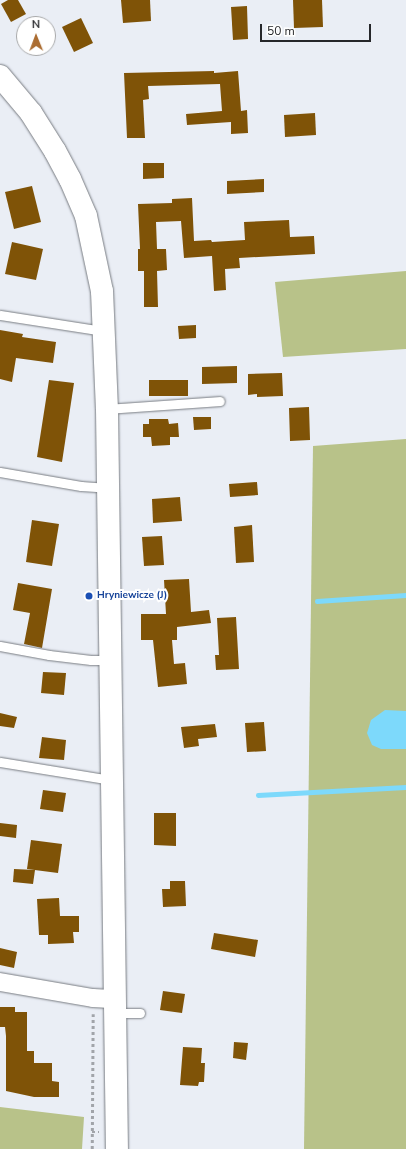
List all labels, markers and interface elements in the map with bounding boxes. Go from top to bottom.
north arrow [16,16,56,56]
scale bar [262,16,373,42]
text: N [32,17,40,32]
text: 50 m [267,23,295,39]
place label: Hryniewicze (J) [97,590,167,602]
marker: Hryniewicze (J) [84,591,94,601]

